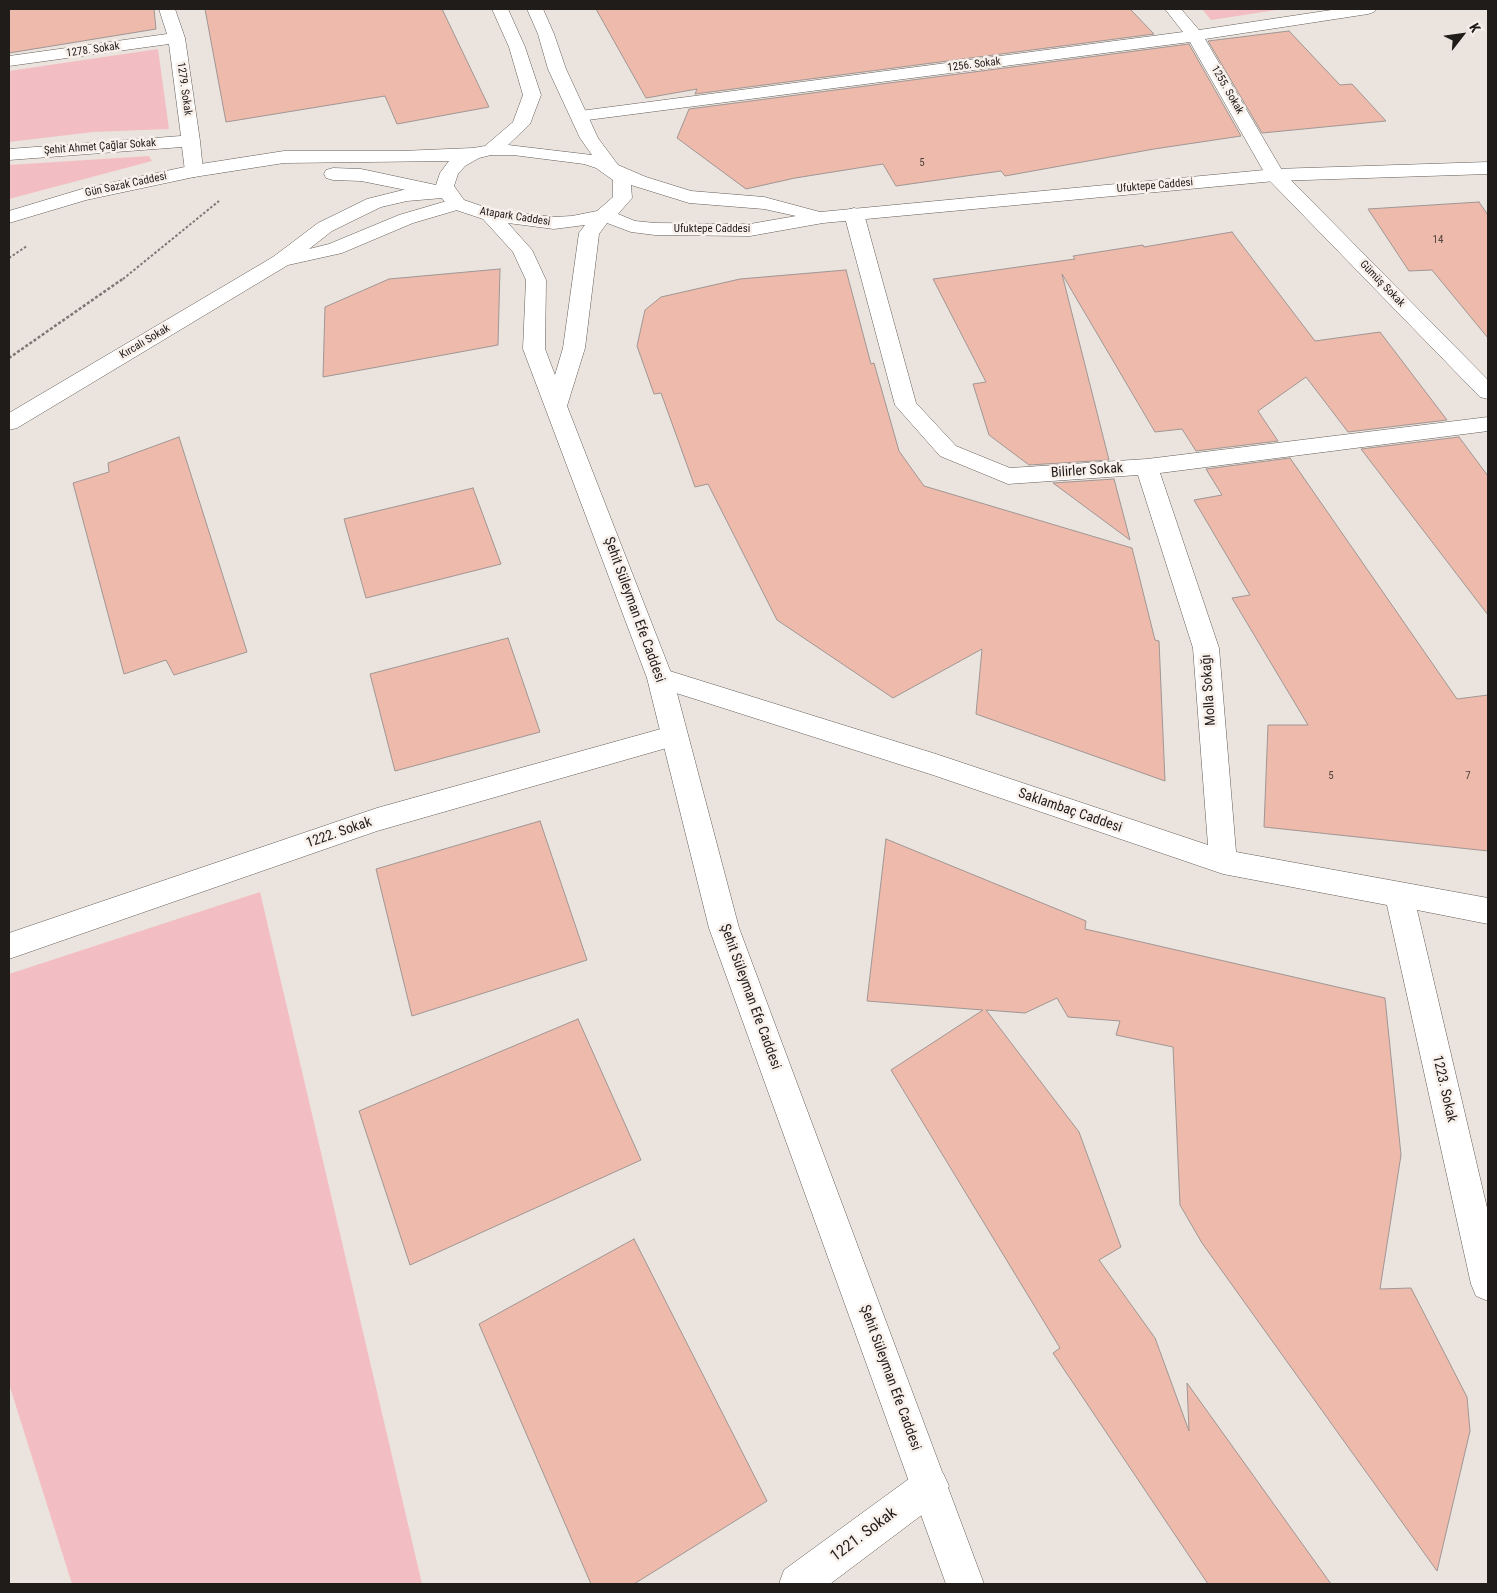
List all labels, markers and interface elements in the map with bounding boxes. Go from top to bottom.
north arrow [1437,10,1487,60]
text: K [1466,20,1484,35]
street label: 1278. Sokak [66,40,120,60]
street label: 1256. Sokak [947,55,1001,75]
street label: 1279. Sokak [174,62,194,116]
street label: 1255. Sokak [1208,64,1246,116]
street label: Şehit Ahmet Çağlar Sokak [43,136,157,158]
house number: 5 [919,156,925,170]
street label: Gün Sazak Caddesi [84,170,168,200]
street label: Ufuktepe Caddesi [1116,176,1194,196]
street label: Atapark Caddesi [479,205,551,229]
street label: Ufuktepe Caddesi [674,222,750,236]
house number: 14 [1433,233,1443,247]
street label: Gümüş Sokak [1357,258,1407,310]
street label: Kırcalı Sokak [117,322,173,362]
street label: Bilirler Sokak [1050,460,1124,482]
street label: Şehit Süleyman Efe Caddesi [600,535,668,685]
street label: Molla Sokağı [1198,654,1220,726]
house number: 5 [1328,769,1334,783]
house number: 7 [1465,769,1471,783]
street label: Saklambaç Caddesi [1016,785,1124,837]
street label: 1222. Sokak [304,814,374,852]
street label: Şehit Süleyman Efe Caddesi [716,922,784,1072]
street label: 1223. Sokak [1428,1054,1460,1124]
street label: Şehit Süleyman Efe Caddesi [856,1303,924,1453]
street label: 1221. Sokak [827,1504,901,1566]

